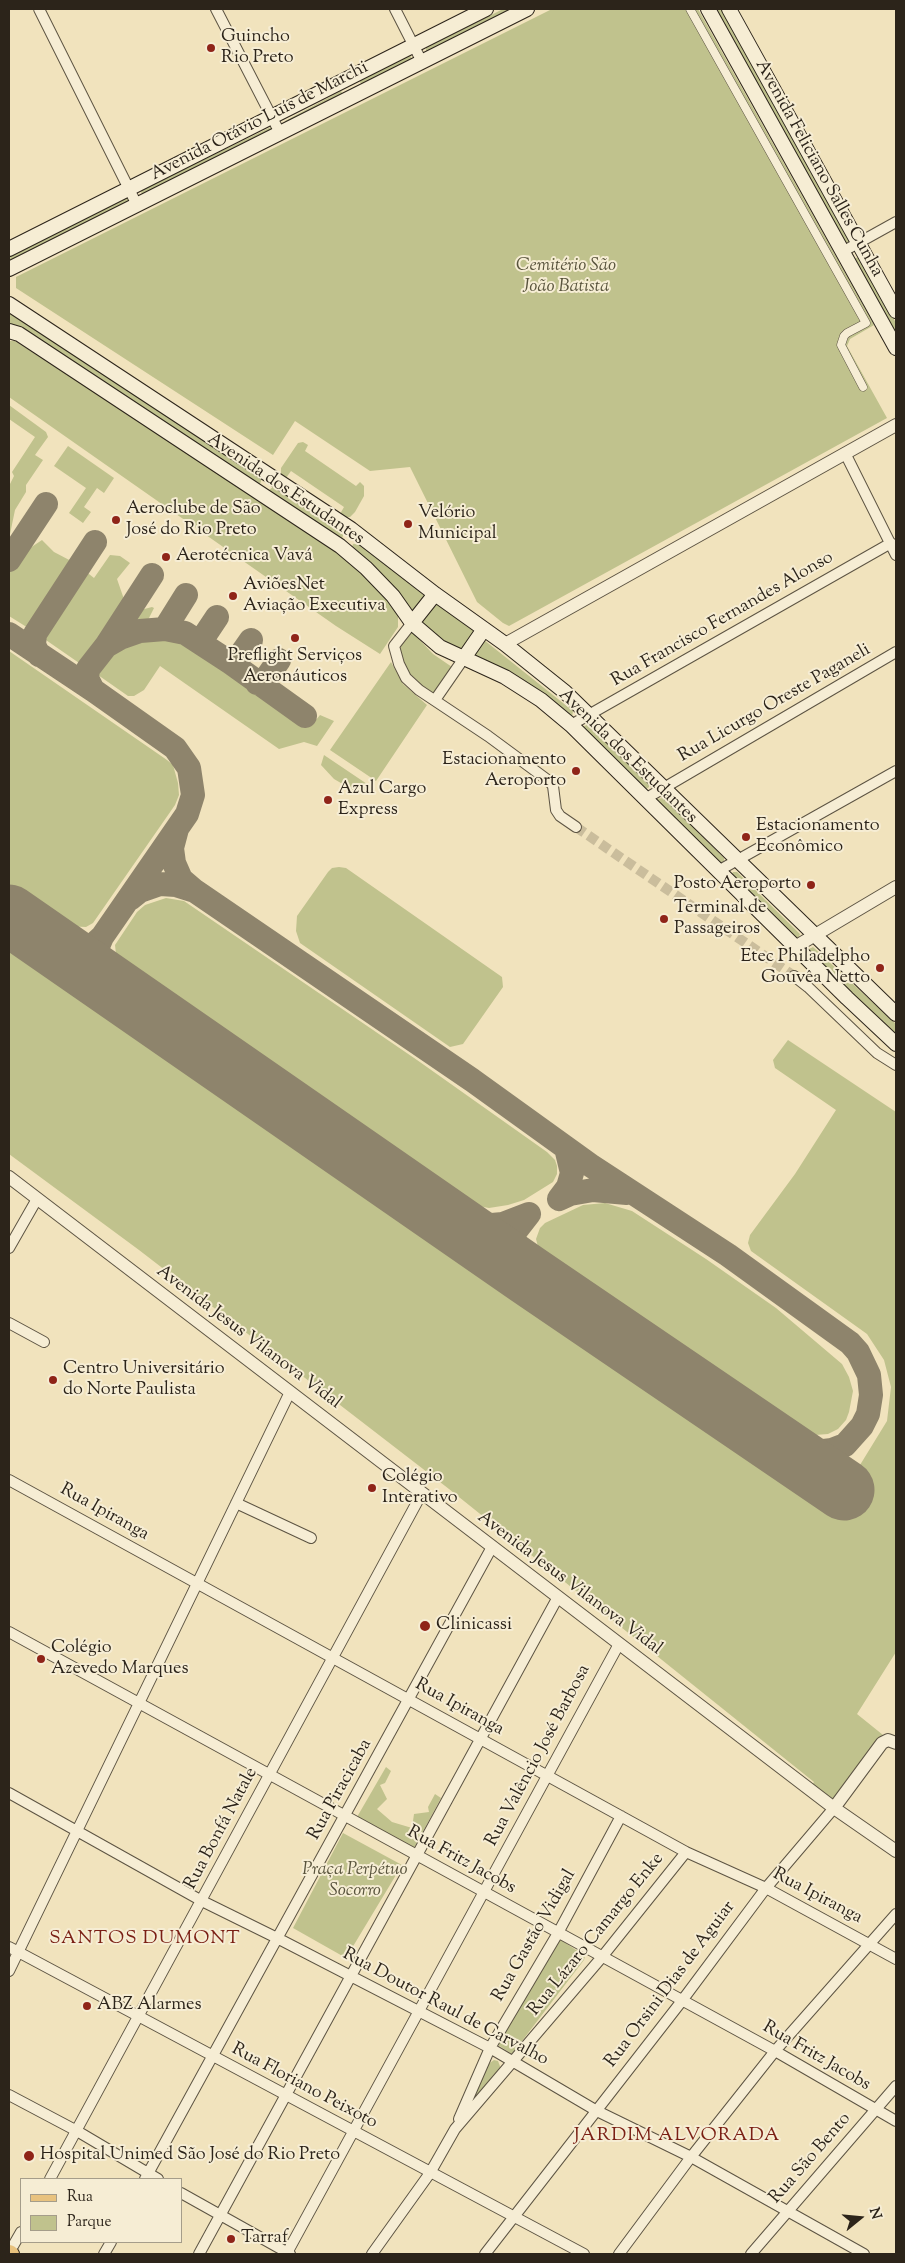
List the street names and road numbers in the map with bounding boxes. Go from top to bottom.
street label: Avenida Feliciano Salles Cunha [749,57,887,281]
street label: Avenida Otávio Luís de Marchi [148,58,372,186]
street label: Avenida dos Estudantes [202,429,368,551]
street label: Rua Francisco Fernandes Alonso [608,547,838,693]
street label: Rua Licurgo Oreste Paganeli [675,640,875,768]
street label: Avenida dos Estudantes [553,685,701,829]
street label: Avenida Jesus Vilanova Vidal [151,1261,345,1415]
street label: Rua Ipiranga [56,1480,152,1546]
street label: Avenida Jesus Vilanova Vidal [472,1507,666,1661]
street label: Rua Valêncio José Barbosa [482,1661,596,1851]
street label: Rua Ipiranga [411,1675,507,1741]
street label: Rua Piracicaba [304,1736,378,1844]
street label: Rua Bonfá Natale [181,1764,263,1894]
street label: Rua Fritz Jacobs [403,1822,519,1900]
street label: Rua Lázaro Camargo Enke [525,1849,669,2021]
street label: Rua Ipiranga [768,1864,866,1930]
street label: Rua Gastão Vidigal [488,1866,582,2006]
street label: Rua Orsini Dias de Aguiar [601,1897,741,2073]
street label: Rua Doutor Raul de Carvalho [338,1944,552,2072]
street label: Rua Fritz Jacobs [758,2017,874,2097]
street label: Rua Floriano Peixoto [227,2039,381,2135]
street label: Rua São Bento [766,2109,856,2209]

